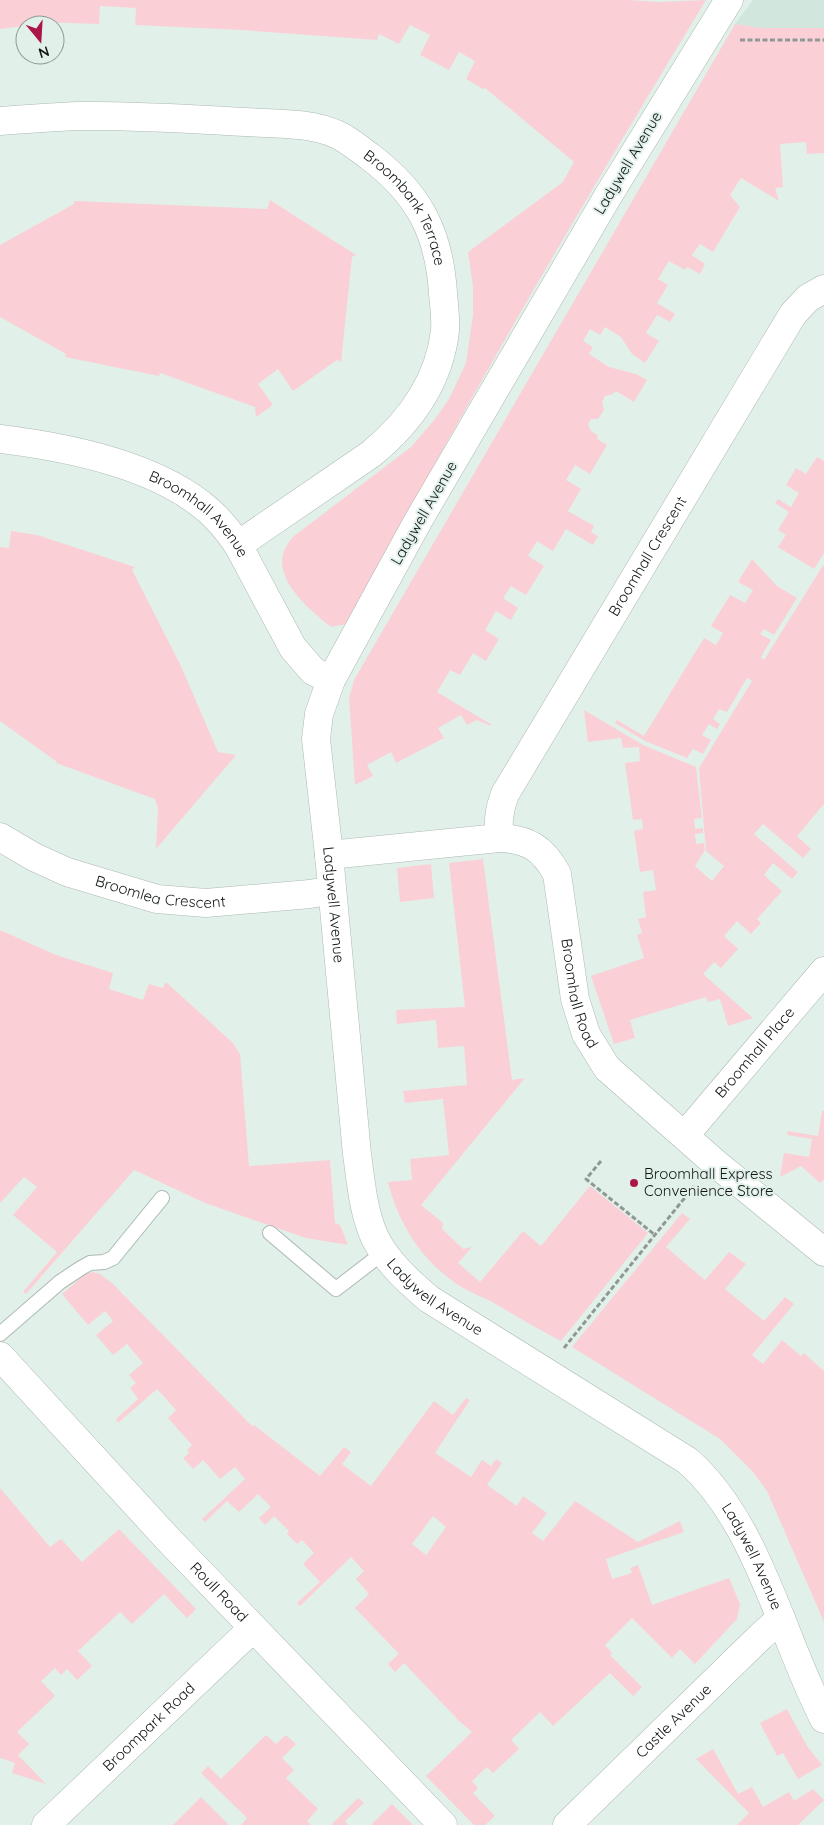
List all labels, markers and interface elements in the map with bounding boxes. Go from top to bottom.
north arrow [15,15,65,65]
text: N [36,42,52,63]
street label: Ladywell Avenue [589,108,666,218]
street label: Broombank Terrace [360,145,450,267]
street label: Ladywell Avenue [386,457,461,568]
street label: Broomhall Avenue [146,466,253,560]
street label: Broomhall Crescent [604,493,690,619]
street label: Ladywell Avenue [319,846,349,964]
street label: Broomlea Crescent [93,871,226,912]
street label: Broomhall Road [557,937,602,1052]
street label: Broomhall Place [711,1003,798,1102]
place label: Broomhall Express Convenience Store [644,1164,774,1200]
marker: Broomhall Express Convenience Store [628,1177,640,1189]
street label: Ladywell Avenue [383,1254,487,1339]
street label: Ladywell Avenue [718,1499,787,1612]
street label: Roull Road [186,1558,252,1626]
street label: Broompark Road [98,1678,199,1775]
street label: Castle Avenue [632,1680,715,1762]

